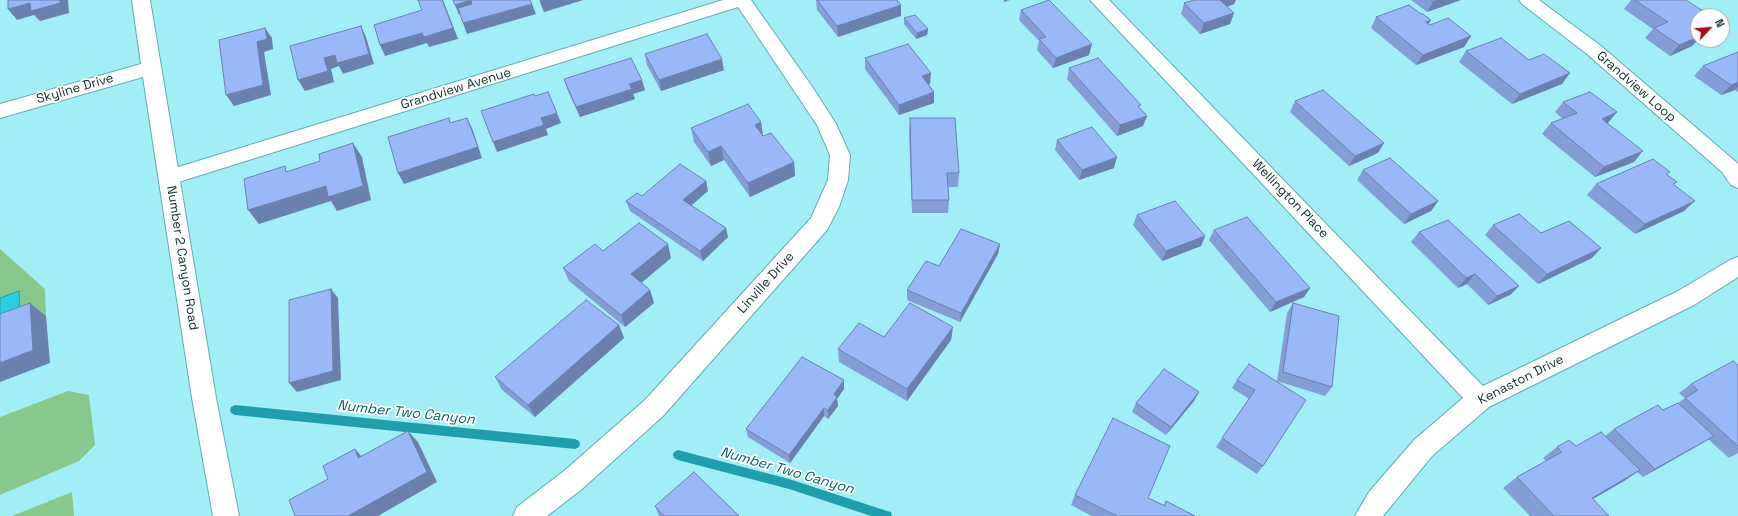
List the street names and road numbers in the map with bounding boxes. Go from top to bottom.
street label: Grandview Loop [1593,48,1679,126]
street label: Grandview Avenue [399,65,513,113]
street label: Skyline Drive [35,71,115,107]
street label: Wellington Place [1248,156,1332,242]
street label: Number 2 Canyon Road [163,185,201,331]
street label: Linville Drive [735,249,797,317]
street label: Kenaston Drive [1476,352,1566,408]

